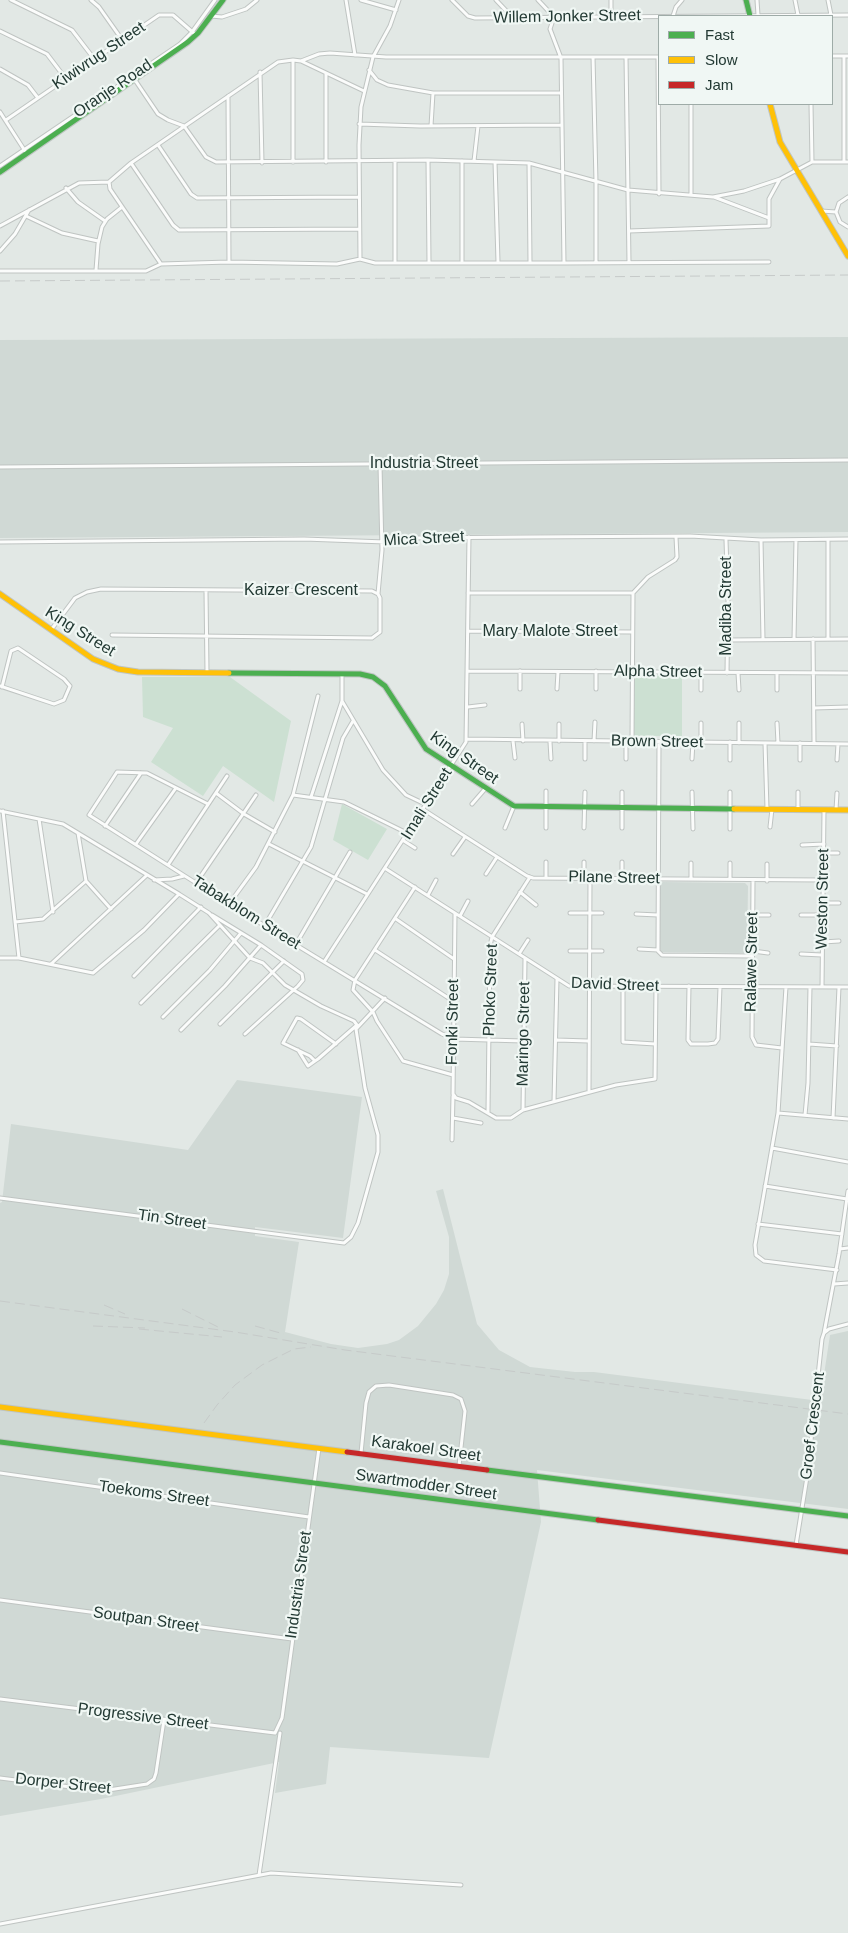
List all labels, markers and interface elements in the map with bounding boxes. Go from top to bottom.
street label: Willem Jonker Street [493,6,641,28]
legend [658,15,833,105]
street label: Kiwivrug Street [49,18,149,94]
text: Fast [705,26,734,43]
text: Slow [705,51,738,68]
street label: Oranje Road [70,56,156,122]
text: Jam [705,76,733,93]
street label: Industria Street [370,454,478,474]
street label: Mica Street [383,527,465,551]
street label: Madiba Street [717,556,737,656]
street label: Kaizer Crescent [244,581,358,601]
street label: King Street [41,603,119,661]
street label: Mary Malote Street [482,622,618,642]
street label: Alpha Street [614,662,702,682]
street label: King Street [426,727,502,789]
street label: Brown Street [611,732,703,752]
street label: Imali Street [397,765,457,843]
street label: Weston Street [813,848,833,950]
street label: Pilane Street [568,868,660,888]
street label: Tabakblom Street [188,872,304,954]
street label: Ralawe Street [742,912,762,1012]
street label: Phoko Street [480,943,502,1037]
street label: David Street [571,974,659,996]
street label: Fonki Street [443,979,463,1065]
street label: Maringo Street [513,981,535,1087]
street label: Tin Street [137,1206,207,1234]
street label: Groef Crescent [797,1371,829,1481]
street label: Karakoel Street [370,1432,482,1466]
street label: Swartmodder Street [354,1466,498,1504]
street label: Toekoms Street [98,1477,210,1511]
street label: Industria Street [282,1530,316,1640]
street label: Soutpan Street [92,1603,200,1637]
street label: Progressive Street [77,1699,209,1735]
street label: Dorper Street [14,1769,112,1799]

